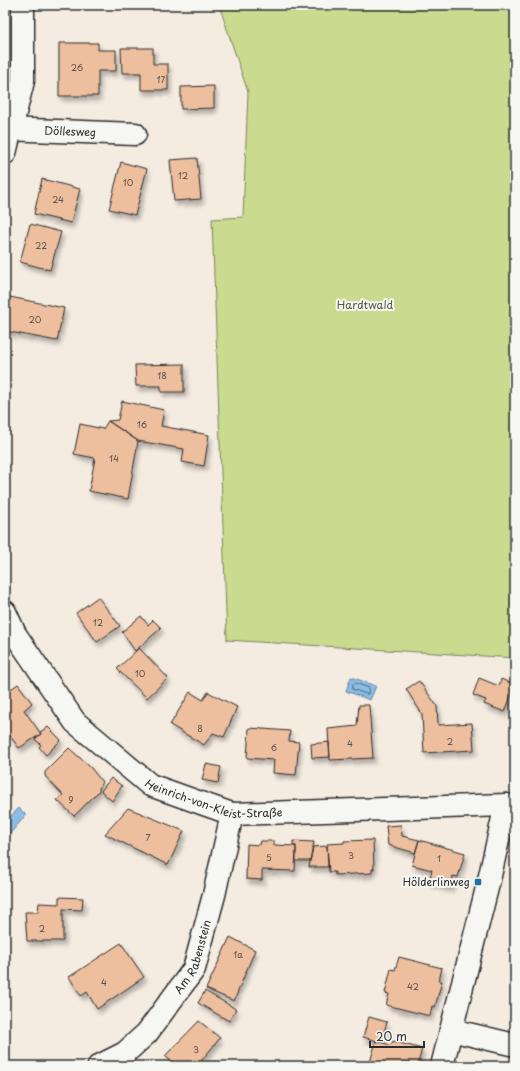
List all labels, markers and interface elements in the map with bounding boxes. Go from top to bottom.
house number: 26 [71,60,83,74]
house number: 17 [157,72,166,86]
street label: Döllesweg [43,121,96,140]
house number: 12 [178,168,188,182]
house number: 10 [123,175,134,189]
house number: 24 [52,192,64,206]
house number: 22 [35,238,47,252]
park label: Hardtwald [337,296,394,313]
house number: 20 [29,312,42,326]
house number: 18 [157,368,167,382]
house number: 16 [137,417,147,431]
house number: 14 [109,451,119,465]
house number: 12 [93,615,103,629]
house number: 10 [135,666,146,680]
house number: 8 [197,721,203,735]
house number: 2 [447,734,453,748]
house number: 4 [347,736,353,750]
house number: 6 [271,740,277,754]
street label: Heinrich-von-Kleist-Straße [141,775,283,822]
house number: 9 [68,792,74,806]
house number: 7 [145,830,151,844]
house number: 3 [348,848,354,862]
house number: 5 [266,850,272,864]
house number: 1 [437,851,441,865]
place label: Hölderlinweg [403,873,470,890]
marker: Hölderlinweg [473,877,483,887]
street label: Am Rabenstein [169,917,215,997]
house number: 2 [39,921,45,935]
house number: 1a [233,947,243,961]
house number: 4 [101,975,107,989]
house number: 42 [407,979,419,993]
scale bar [370,1023,424,1049]
text: 20 m [376,1027,407,1045]
house number: 3 [193,1042,199,1056]

